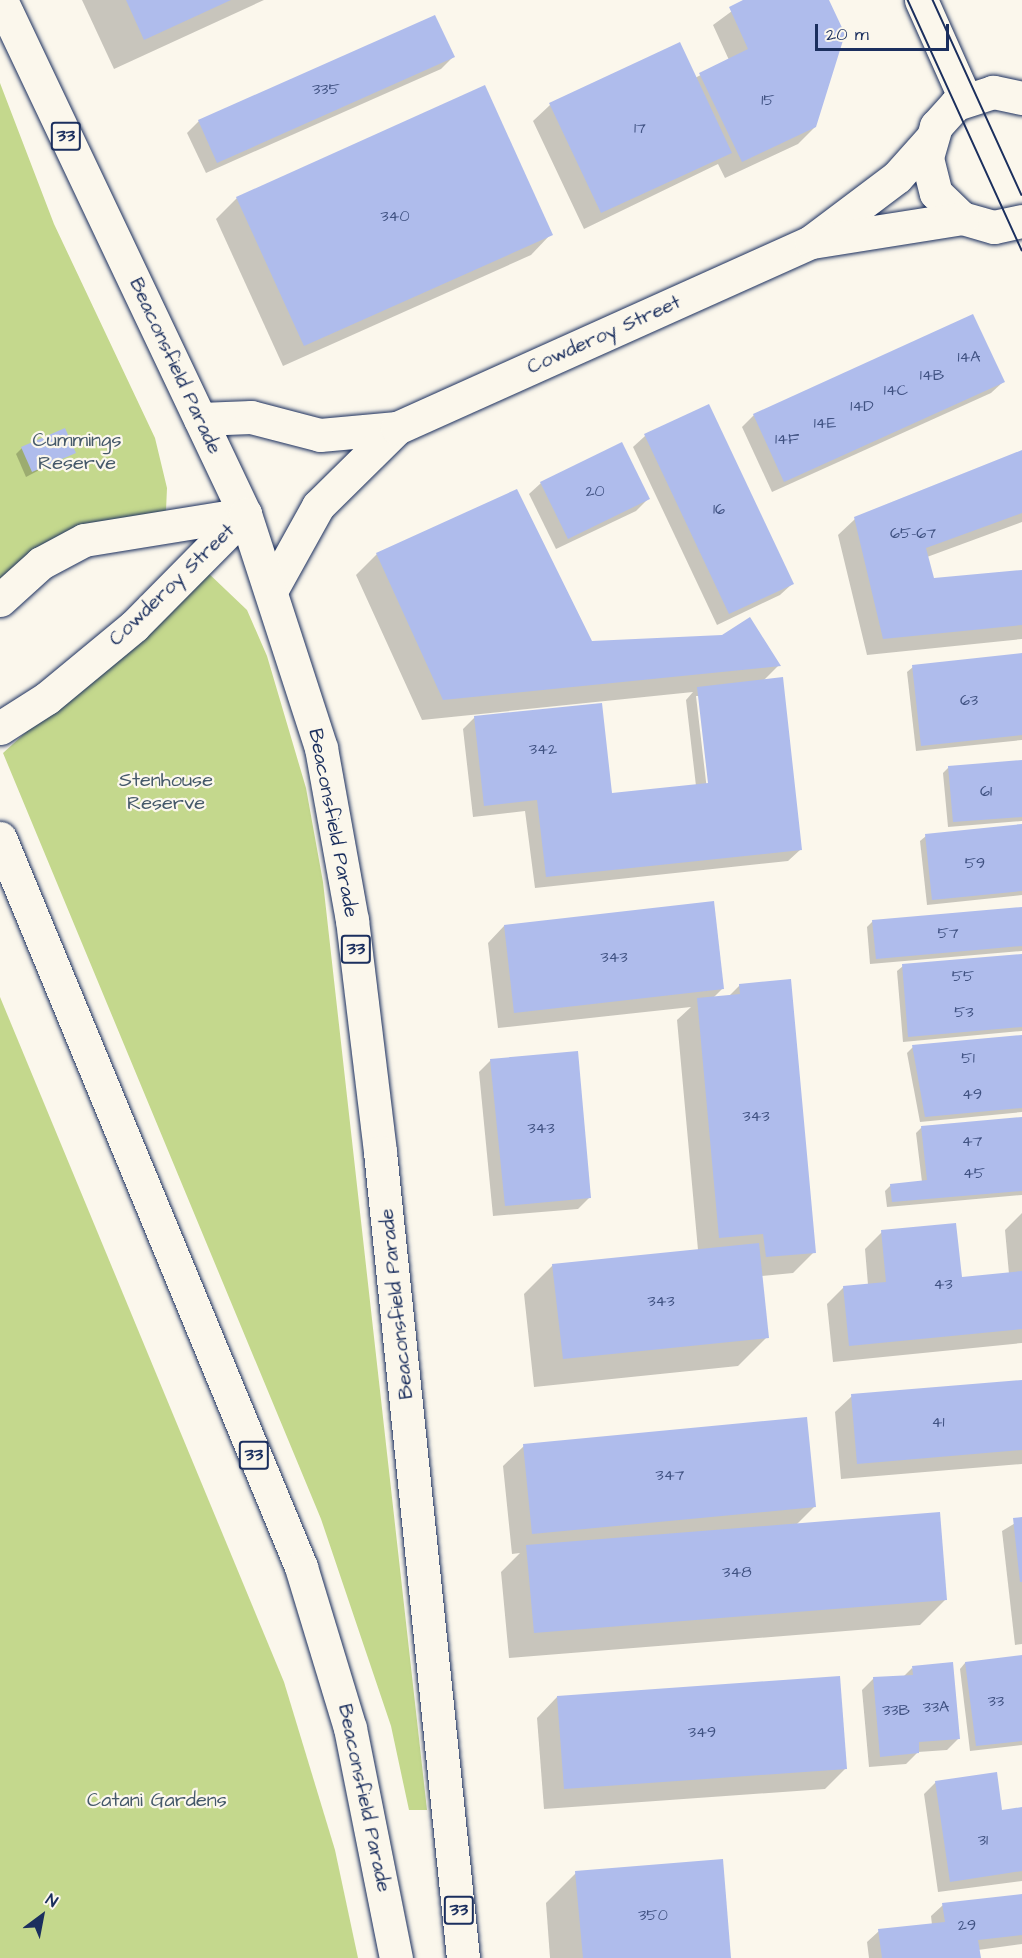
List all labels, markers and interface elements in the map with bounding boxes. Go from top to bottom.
scale bar [818,12,952,50]
text: 20 m [826,22,869,47]
house number: 335 [312,79,340,99]
house number: 15 [761,90,775,110]
house number: 17 [634,118,646,138]
road number: 33 [50,121,82,151]
house number: 340 [380,206,410,226]
street label: Beaconsfield Parade [124,274,226,458]
street label: Cowderoy Street [523,290,685,380]
house number: 14A [957,347,981,367]
house number: 14B [920,365,944,385]
house number: 14C [884,380,908,400]
house number: 14D [850,396,874,416]
house number: 14E [814,413,836,433]
park label: Cummings Reserve [33,428,121,475]
house number: 14F [775,429,799,449]
house number: 20 [585,481,605,501]
house number: 16 [713,499,725,519]
street label: Cowderoy Street [104,519,240,651]
house number: 65-67 [890,523,936,543]
house number: 63 [960,690,978,710]
street label: Beaconsfield Parade [303,727,363,919]
house number: 342 [529,739,557,759]
park label: Stenhouse Reserve [119,769,213,816]
house number: 61 [980,781,992,801]
house number: 59 [965,853,985,873]
house number: 57 [937,923,959,943]
road number: 33 [340,934,372,964]
house number: 343 [600,947,628,967]
house number: 55 [952,966,974,986]
house number: 53 [954,1002,974,1022]
house number: 51 [961,1048,975,1068]
house number: 49 [962,1084,982,1104]
house number: 343 [742,1106,770,1126]
house number: 343 [527,1118,555,1138]
house number: 47 [962,1131,982,1151]
house number: 45 [963,1163,985,1183]
street label: Beaconsfield Parade [375,1208,419,1400]
house number: 43 [933,1274,953,1294]
house number: 343 [647,1291,675,1311]
house number: 41 [932,1412,944,1432]
road number: 33 [238,1440,270,1470]
house number: 347 [656,1465,684,1485]
house number: 348 [722,1562,752,1582]
house number: 33 [988,1691,1004,1711]
house number: 33A [923,1697,949,1717]
house number: 33B [882,1700,910,1720]
street label: Beaconsfield Parade [332,1702,396,1894]
house number: 349 [688,1722,716,1742]
park label: Catani Gardens [87,1788,227,1812]
house number: 31 [978,1830,988,1850]
north arrow [12,1886,72,1946]
text: N [41,1889,62,1913]
road number: 33 [442,1895,476,1925]
house number: 350 [638,1905,668,1925]
house number: 29 [958,1915,976,1935]

